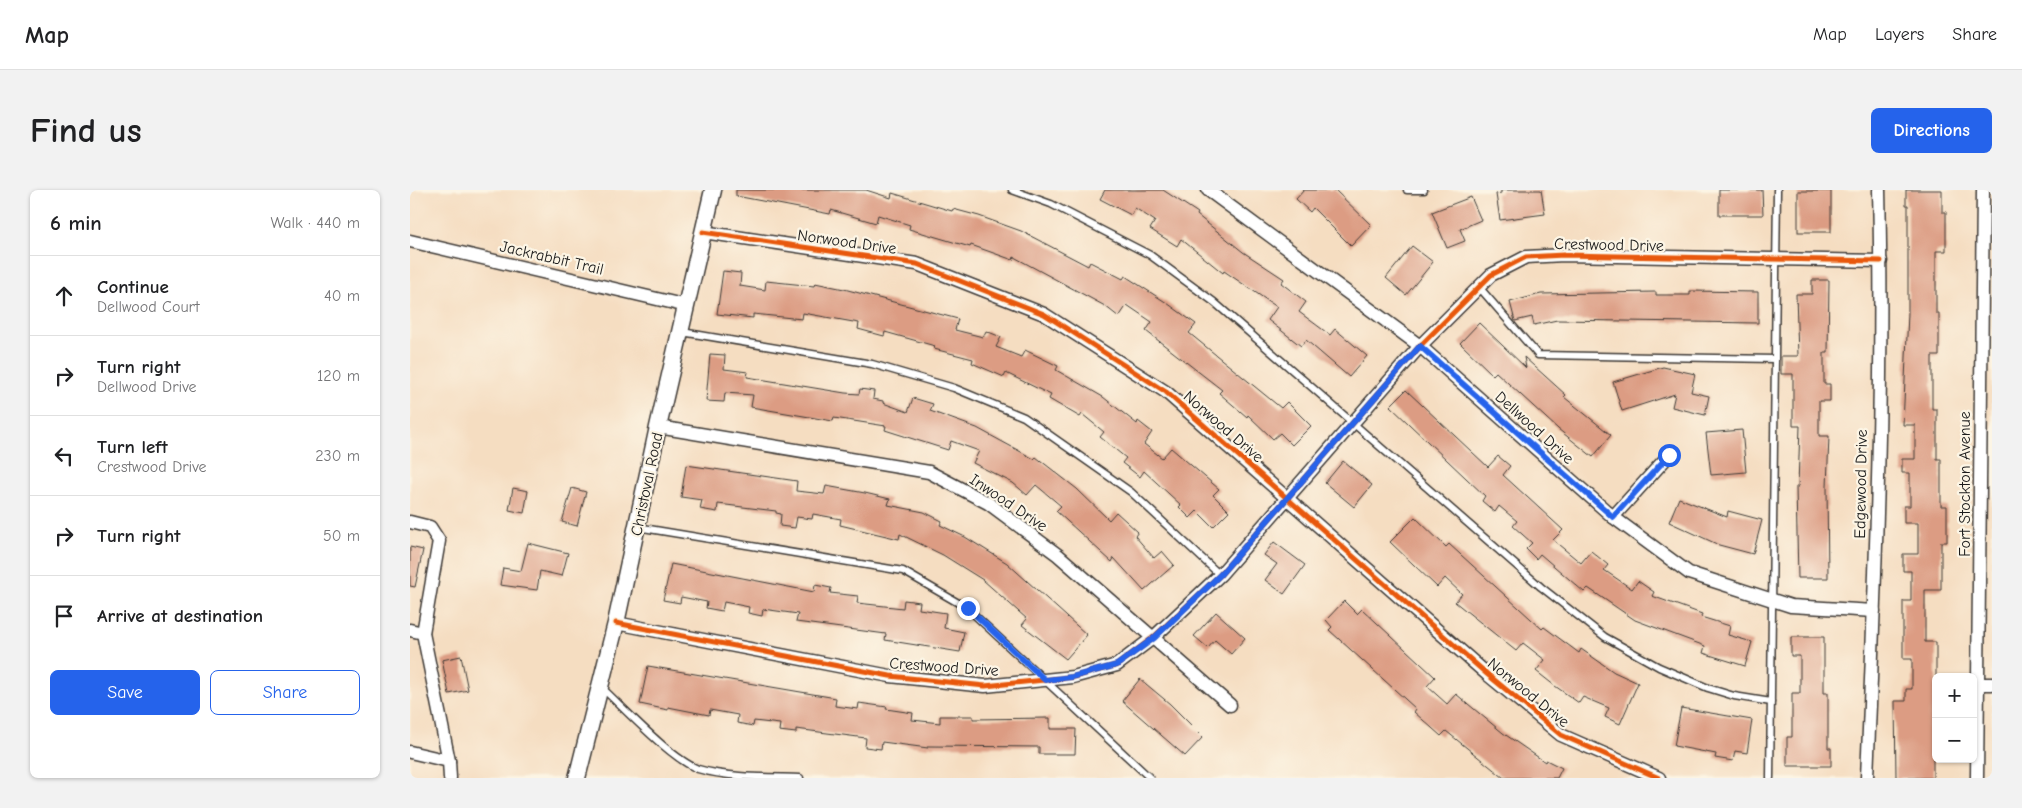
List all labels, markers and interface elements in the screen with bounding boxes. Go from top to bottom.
text: Map [25,21,69,49]
text: Map [1813,24,1847,45]
text: Layers [1875,24,1924,45]
text: Share [1952,24,1997,45]
button: Directions [1871,108,1992,153]
text: Find us [30,110,142,151]
text: 6 min [50,211,102,235]
text: Walk · 440 m [270,214,360,232]
street label: Norwood Drive [796,226,898,258]
street label: Crestwood Drive [1554,235,1664,255]
street label: Jackrabbit Trail [498,237,605,279]
text: Continue [97,276,169,298]
icon: ahead [50,282,78,310]
text: 40 m [324,287,360,305]
text: Dellwood Court [97,298,200,316]
text: Turn right [97,356,181,378]
icon: right [50,362,78,390]
text: 120 m [317,367,360,385]
text: Dellwood Drive [97,378,197,396]
street label: Norwood Drive [1180,387,1267,466]
street label: Dellwood Drive [1491,388,1577,468]
street label: Fort Stockton Avenue [1956,411,1974,557]
street label: Edgewood Drive [1851,429,1871,539]
street label: Christoval Road [627,431,667,538]
text: Turn left [97,436,168,458]
icon: left [50,442,78,470]
route start [1658,444,1681,467]
text: 230 m [315,447,360,465]
text: Crestwood Drive [97,458,207,476]
street label: Inwood Drive [966,470,1051,535]
icon: right [50,522,78,550]
text: Turn right [97,525,181,547]
text: 50 m [323,527,360,545]
route end [957,597,980,620]
icon: arrive [50,602,78,630]
text: Arrive at destination [97,605,263,627]
street label: Crestwood Drive [889,654,999,680]
street label: Norwood Drive [1484,654,1573,731]
button: Save [50,670,200,715]
button: Share [210,670,360,715]
map controls [1932,673,1977,763]
button: + [1932,673,1977,718]
button: − [1932,718,1977,763]

